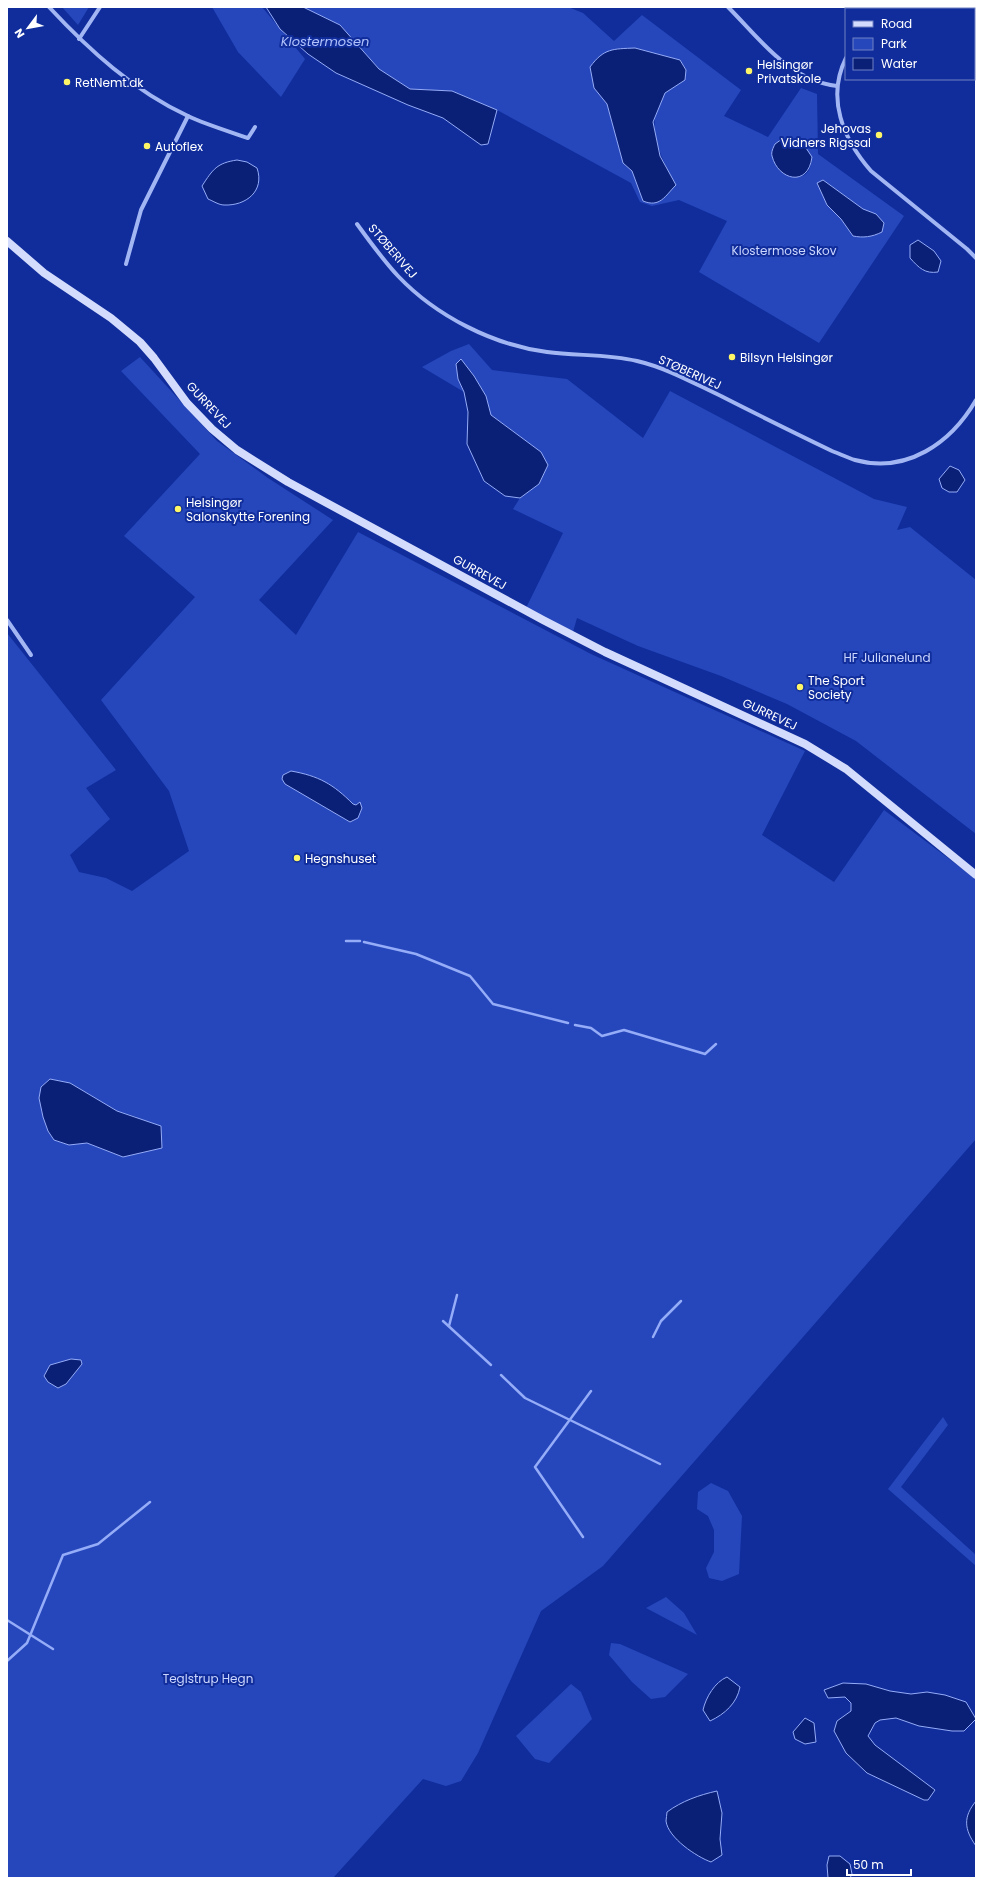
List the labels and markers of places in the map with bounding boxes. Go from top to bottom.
place label: Helsingør Privatskole [757,56,821,87]
marker: Helsingør Privatskole [744,66,754,76]
place label: RetNemt.dk [75,74,144,91]
marker: RetNemt.dk [62,77,72,87]
place label: Jehovas Vidners Rigssal [781,120,871,151]
marker: Jehovas Vidners Rigssal [874,130,884,140]
place label: Autoflex [155,138,203,155]
marker: Autoflex [142,141,152,151]
place label: Bilsyn Helsingør [740,349,834,366]
marker: Bilsyn Helsingør [727,352,737,362]
place label: Helsingør Salonskytte Forening [186,494,310,525]
marker: Helsingør Salonskytte Forening [173,504,183,514]
place label: The Sport Society [808,672,865,703]
marker: The Sport Society [795,682,805,692]
place label: Hegnshuset [305,850,376,867]
marker: Hegnshuset [292,853,302,863]

